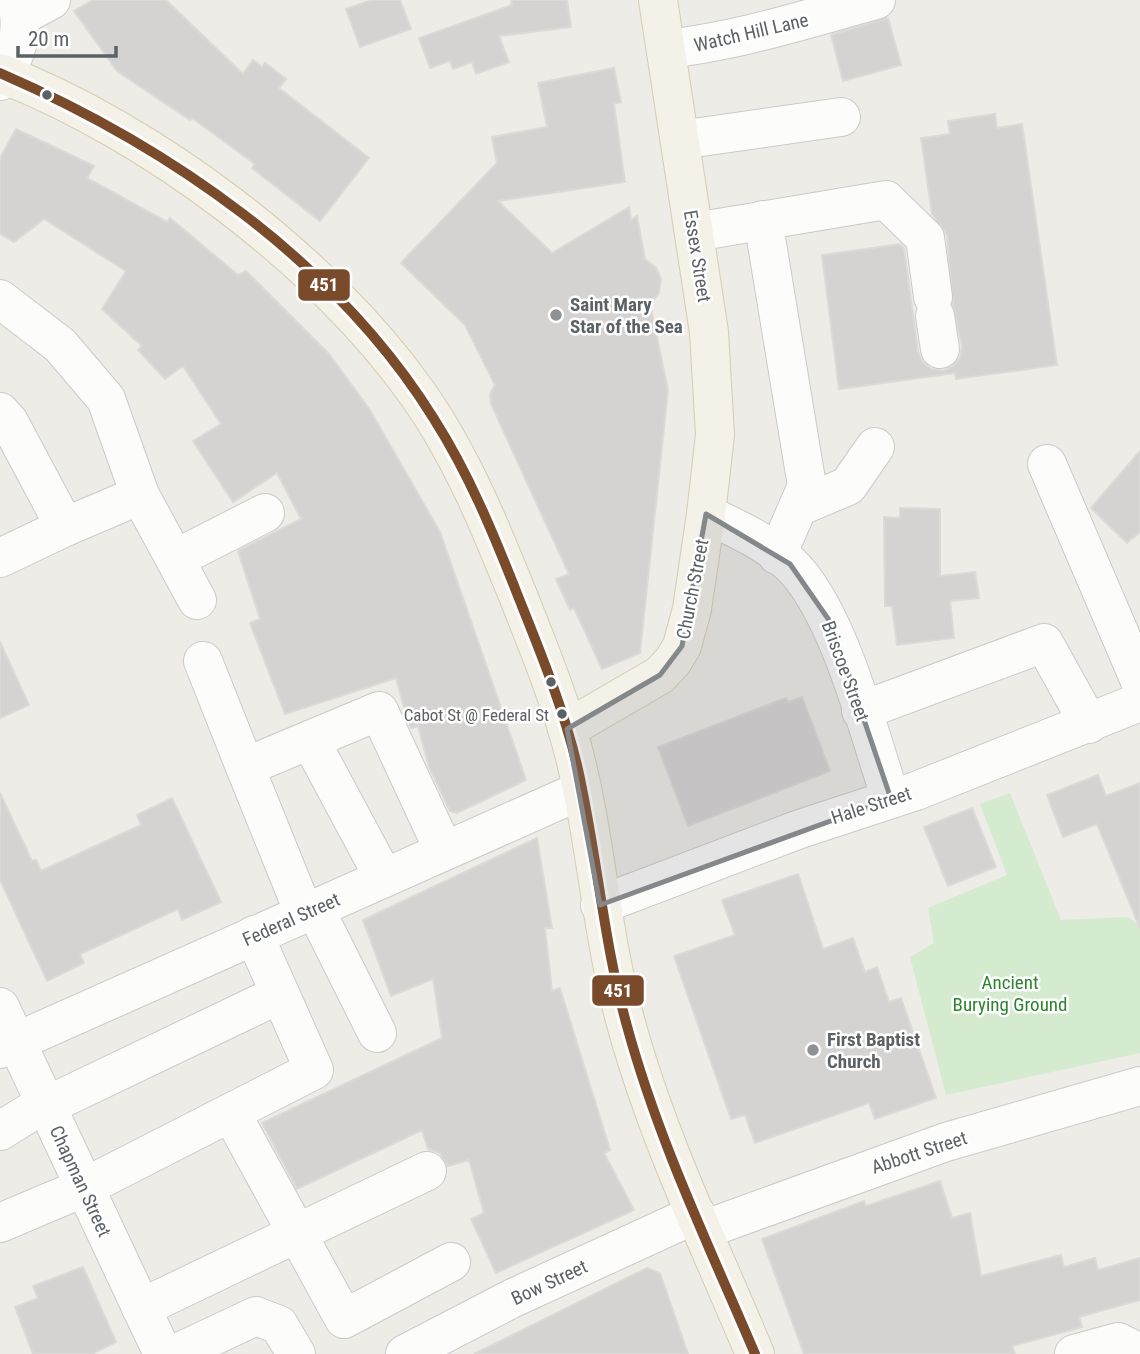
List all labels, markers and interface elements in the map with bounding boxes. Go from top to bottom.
street label: Watch Hill Lane [692,8,811,57]
scale bar [18,14,116,58]
text: 20 m [28,27,69,51]
unlabelled marker [40,88,54,102]
street label: Essex Street [679,208,716,304]
line badge: 451 [297,268,351,302]
text: 451 [310,273,338,296]
place label: Saint Mary Star of the Sea [570,293,683,338]
marker: Saint Mary Star of the Sea [548,307,564,323]
street label: Church Street [672,537,713,641]
street label: Briscoe Street [817,618,874,725]
unlabelled marker [544,675,558,689]
place label: Cabot St @ Federal St [404,705,549,725]
marker: Cabot St @ Federal St [555,707,569,721]
street label: Hale Street [828,782,914,829]
street label: Federal Street [239,888,343,951]
park label: Ancient Burying Ground [953,971,1067,1016]
line badge: 451 [591,974,645,1007]
text: 451 [604,979,632,1002]
place label: First Baptist Church [827,1028,920,1073]
marker: First Baptist Church [805,1042,821,1058]
street label: Chapman Street [45,1122,116,1240]
street label: Abbott Street [868,1126,970,1179]
street label: Bow Street [508,1255,591,1310]

